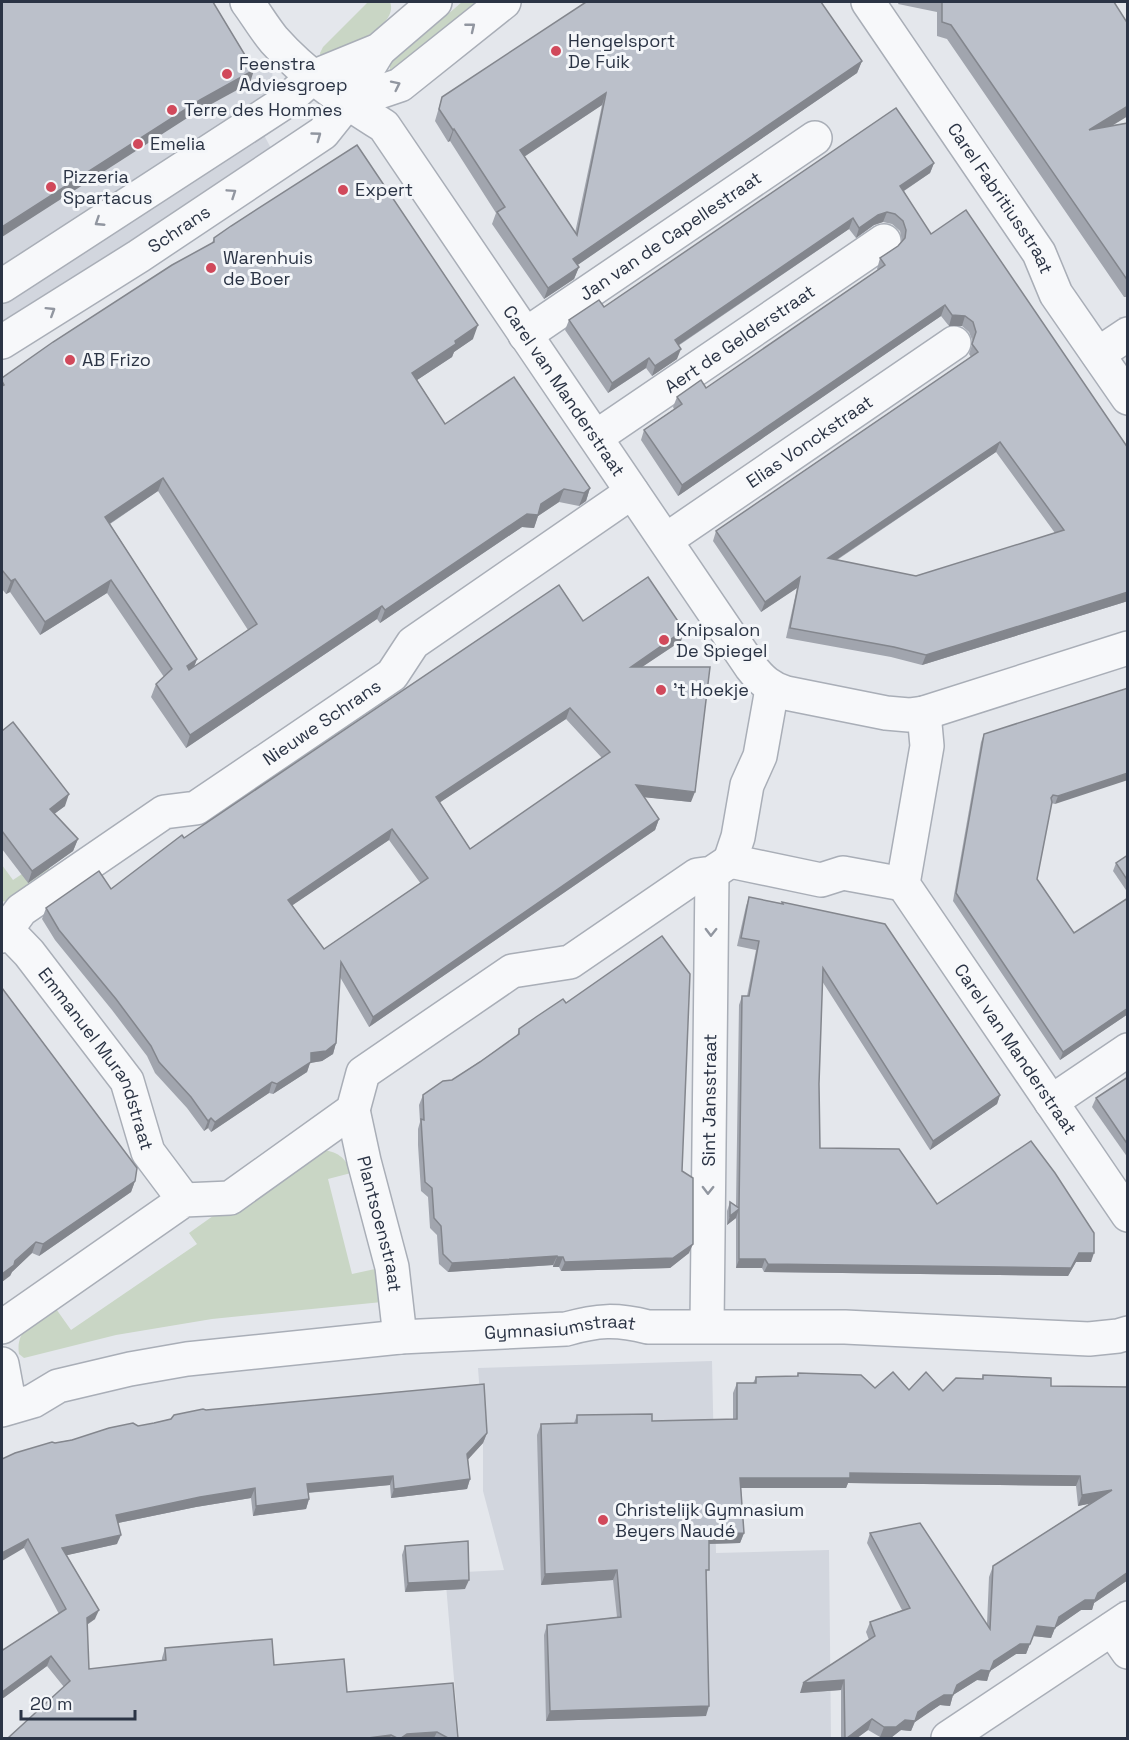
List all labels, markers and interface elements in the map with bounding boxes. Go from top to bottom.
one-way arrow [464,24,475,35]
place label: Hengelsport De Fuik [568,29,675,73]
marker: Hengelsport De Fuik [549,44,563,58]
place label: Feenstra Adviesgroep [239,52,348,96]
marker: Feenstra Adviesgroep [220,67,234,81]
one-way arrow [390,81,401,93]
place label: Terre des Hommes [184,98,342,121]
marker: Terre des Hommes [165,103,179,117]
street label: Carel Fabritiusstraat [943,118,1058,277]
place label: Emelia [150,132,205,155]
one-way arrow [310,132,321,143]
marker: Emelia [131,137,145,151]
place label: Pizzeria Spartacus [63,165,152,209]
street label: Jan van de Capellestraat [575,166,766,306]
place label: Expert [355,178,413,201]
marker: Pizzeria Spartacus [44,180,58,194]
marker: Expert [336,183,350,197]
one-way arrow [225,189,236,200]
street label: Schrans [143,200,214,258]
one-way arrow [95,215,106,226]
place label: Warenhuis de Boer [223,246,313,290]
marker: Warenhuis de Boer [204,261,218,275]
street label: Aert de Gelderstraat [660,279,819,398]
street label: Carel van Manderstraat [498,301,630,481]
one-way arrow [45,307,55,319]
place label: AB Frizo [82,348,151,371]
marker: AB Frizo [63,353,77,367]
street label: Elias Vonckstraat [742,390,877,493]
place label: Knipsalon De Spiegel [676,618,768,662]
marker: Knipsalon De Spiegel [657,633,671,647]
street label: Nieuwe Schrans [258,674,385,770]
place label: 't Hoekje [673,678,749,701]
marker: 't Hoekje [654,683,668,697]
one-way arrow [705,927,717,936]
street label: Carel van Manderstraat [949,959,1082,1139]
street label: Emmanuel Murandstraat [33,963,159,1153]
street label: Sint Jansstraat [697,1033,721,1167]
street label: Plantsoenstraat [352,1153,407,1293]
one-way arrow [702,1185,714,1194]
street label: Gymnasiumstraat [484,1309,638,1344]
place label: Christelijk Gymnasium Beyers Naudé [615,1498,804,1542]
marker: Christelijk Gymnasium Beyers Naudé [596,1513,610,1527]
scale bar [21,1683,135,1721]
text: 20 m [30,1692,73,1715]

